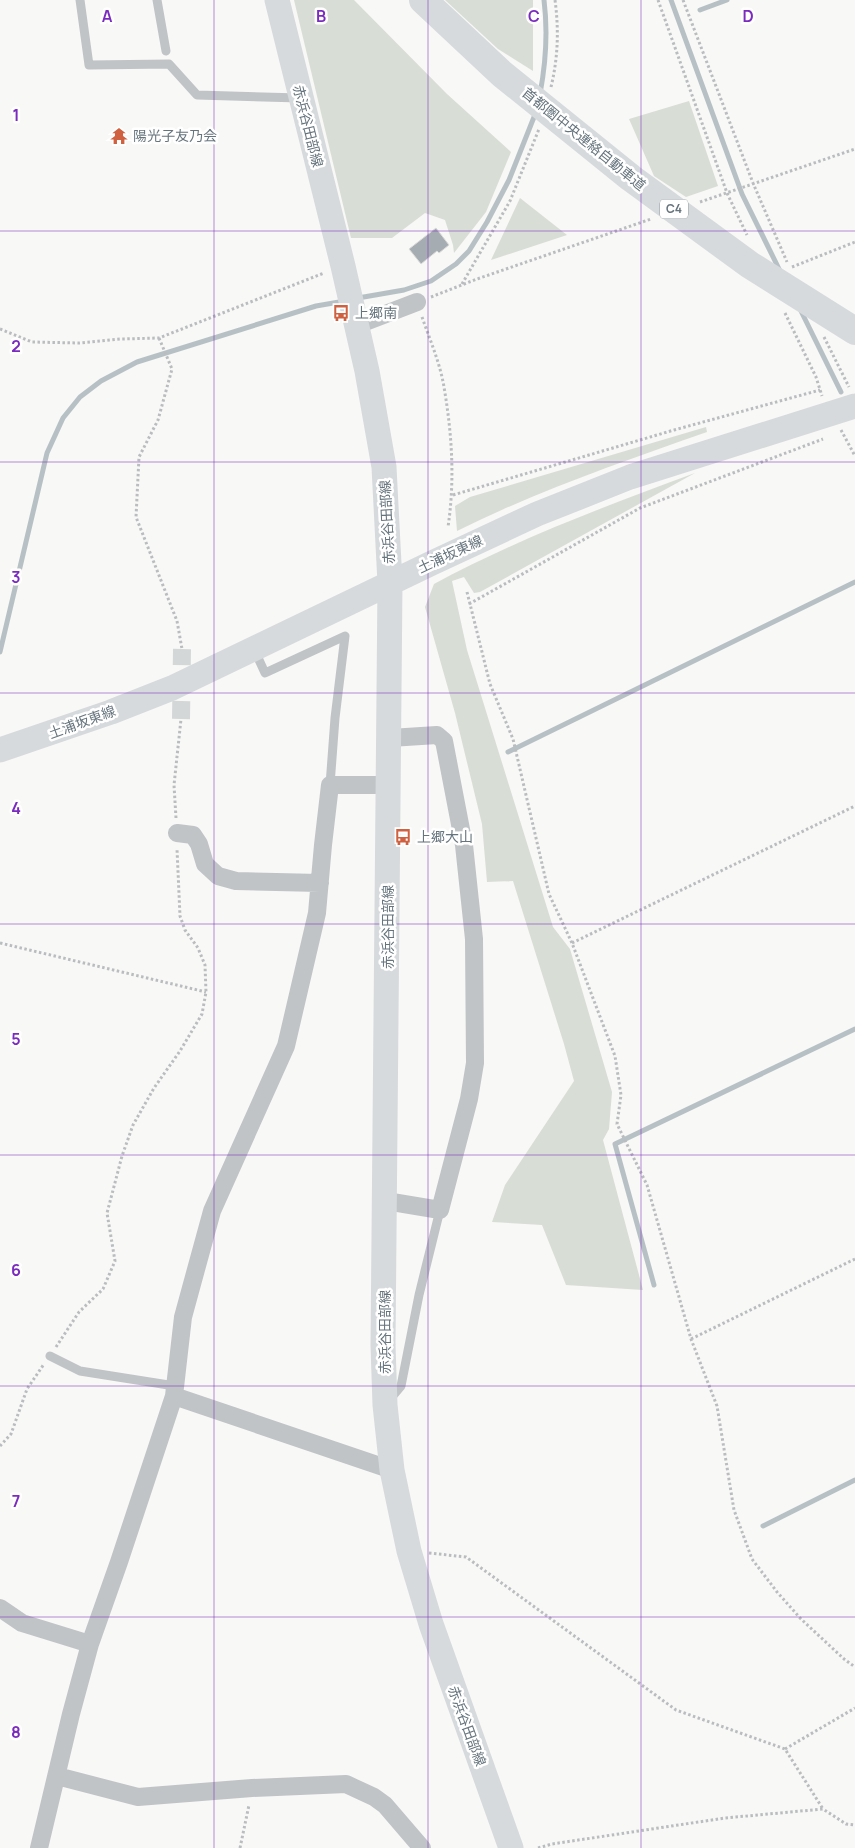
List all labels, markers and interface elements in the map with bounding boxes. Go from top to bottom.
text: A [102,5,113,27]
text: B [316,5,326,27]
text: C [528,5,540,27]
text: D [742,5,754,27]
street label: 赤浜谷田部線 [289,83,328,169]
street label: 首都圏中央連絡自動車道 [518,83,650,194]
text: 1 [12,104,20,126]
temple icon: 陽光子友乃会 [109,126,129,146]
place label: 陽光子友乃会 [133,126,217,145]
road number: C4 [660,200,688,218]
bus stop icon: 上郷南 [331,303,351,323]
place label: 上郷南 [355,303,397,322]
text: 2 [11,335,21,357]
street label: 赤浜谷田部線 [375,480,398,564]
street label: 土浦坂東線 [414,530,486,577]
text: 3 [11,566,21,588]
street label: 土浦坂東線 [46,701,118,742]
text: 4 [11,797,21,819]
bus stop icon: 上郷大山 [393,827,413,847]
place label: 上郷大山 [417,827,473,846]
street label: 赤浜谷田部線 [378,885,397,969]
text: 5 [11,1028,21,1050]
text: 6 [11,1259,21,1281]
street label: 赤浜谷田部線 [375,1290,394,1374]
text: 7 [12,1490,20,1512]
street label: 赤浜谷田部線 [444,1683,491,1769]
text: 8 [11,1721,21,1743]

